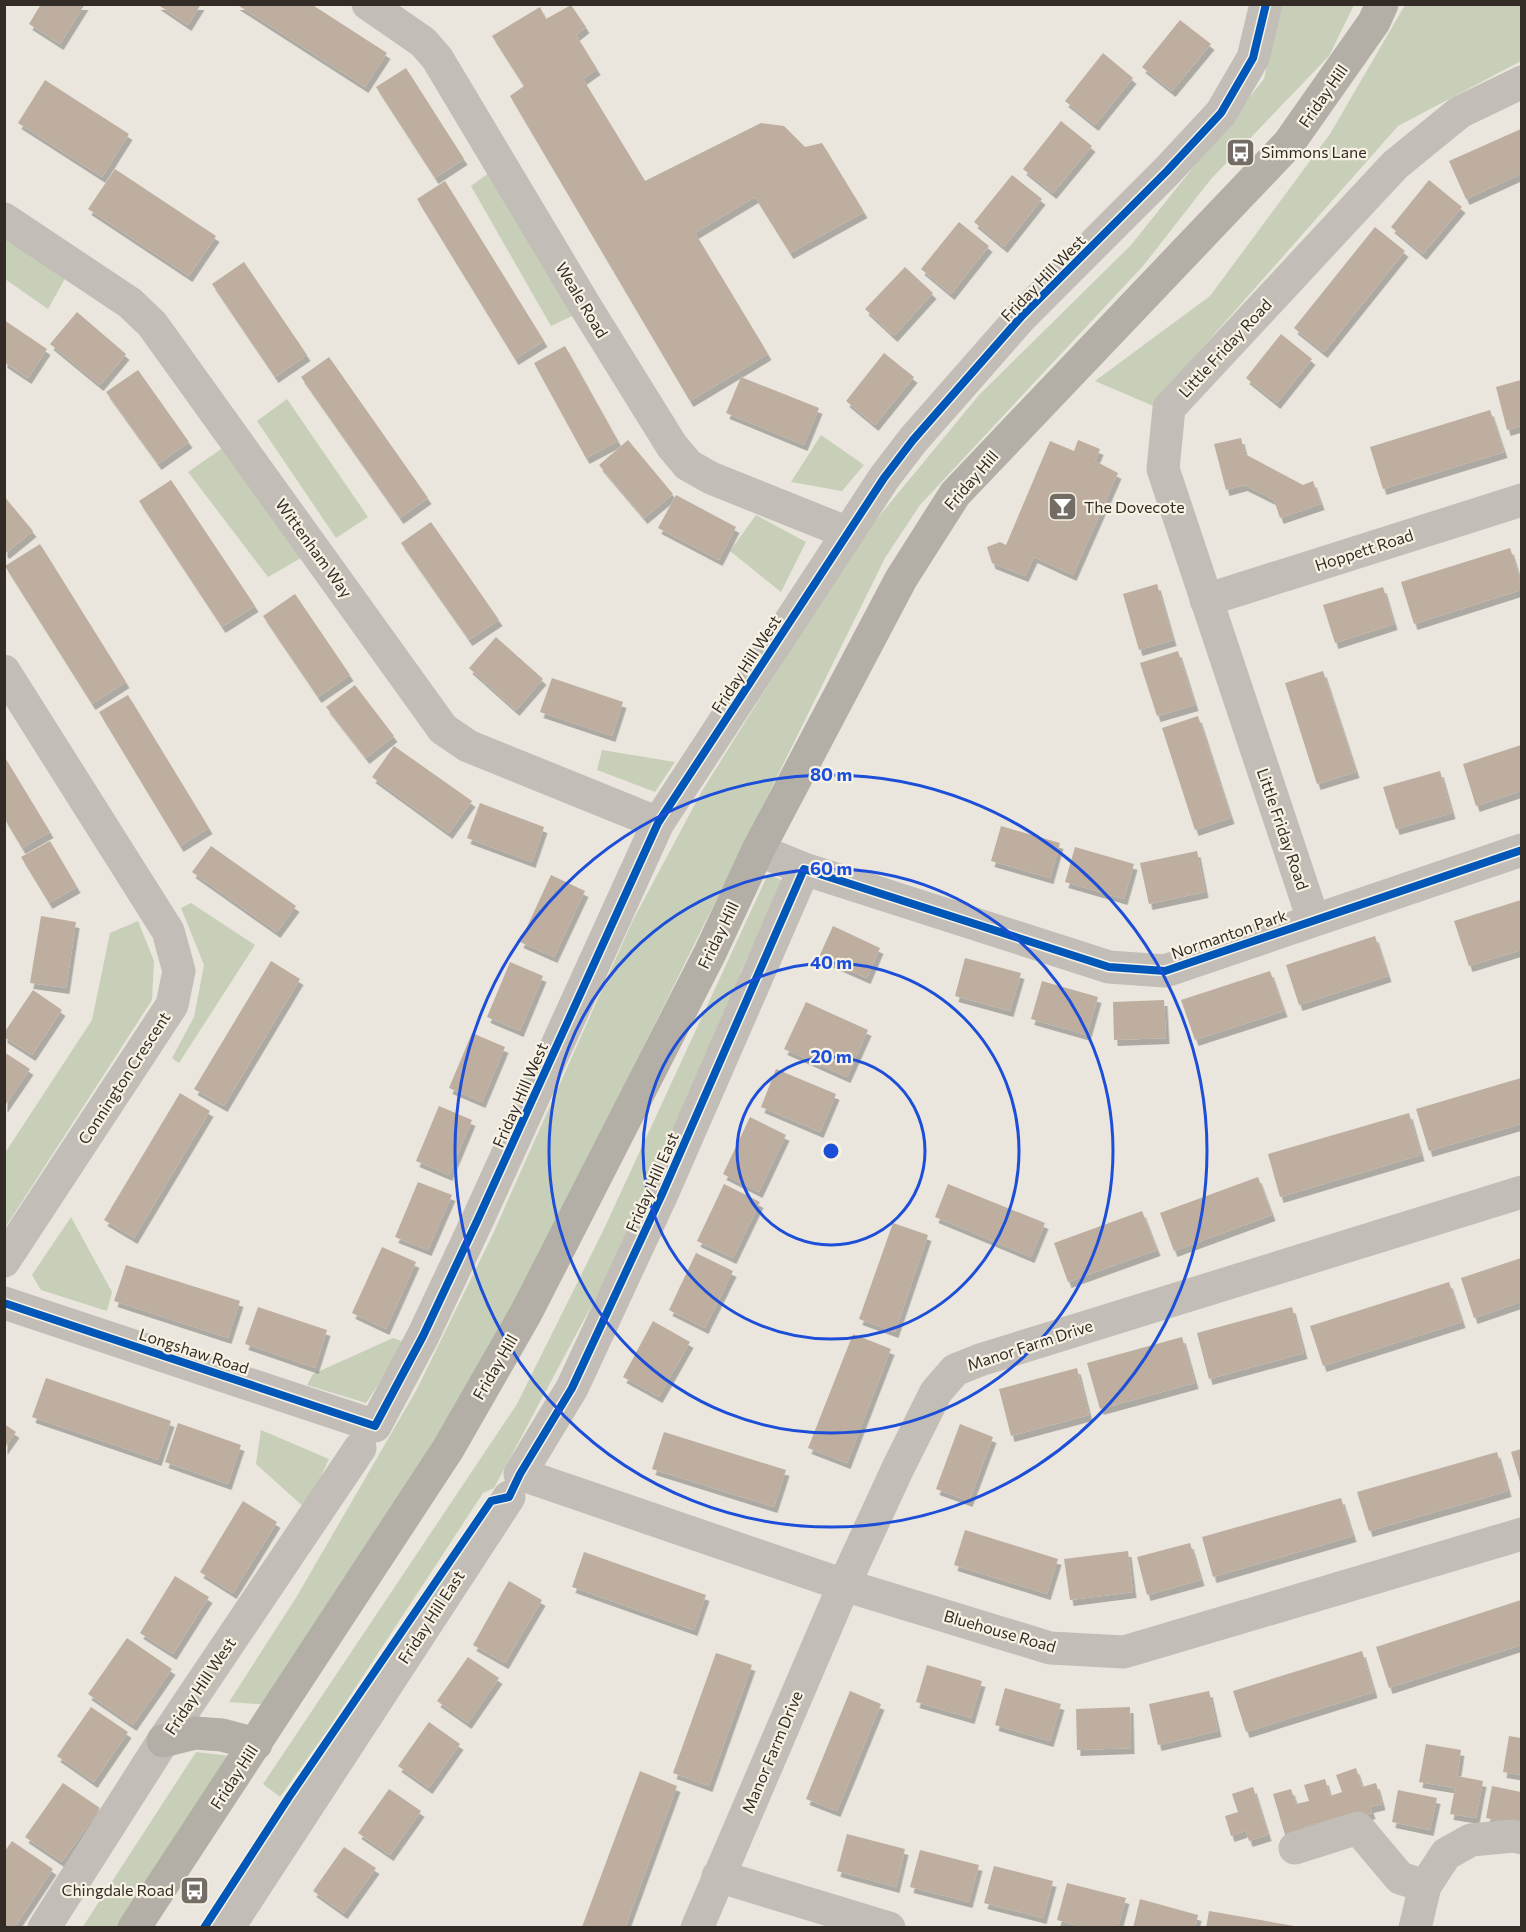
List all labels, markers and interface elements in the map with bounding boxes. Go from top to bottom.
street label: Friday Hill [1294,61,1351,131]
bus stop icon: Simmons Lane [1224,136,1256,168]
place label: Simmons Lane [1261,142,1367,161]
street label: Friday Hill West [997,230,1089,325]
street label: Weale Road [552,258,612,341]
street label: Little Friday Road [1174,295,1275,401]
street label: Friday Hill [940,446,1002,513]
bar icon: The Dovecote [1047,491,1079,523]
street label: Wittenham Way [272,495,357,601]
place label: The Dovecote [1084,497,1185,516]
street label: Hoppett Road [1312,525,1415,574]
street label: Friday Hill West [707,611,785,716]
text: 80 m [810,763,852,785]
street label: Little Friday Road [1254,765,1313,892]
text: 60 m [810,857,852,879]
street label: Friday Hill [693,898,742,972]
street label: Normanton Park [1168,905,1290,962]
text: 40 m [810,951,852,973]
street label: Connington Crescent [74,1008,174,1147]
street label: Friday Hill West [488,1039,551,1150]
text: 20 m [810,1045,852,1067]
street label: Friday Hill East [621,1129,682,1235]
centre of rings [821,1141,841,1161]
street label: Manor Farm Drive [965,1315,1095,1374]
street label: Longshaw Road [137,1324,252,1377]
street label: Friday Hill [468,1331,521,1403]
street label: Friday Hill East [393,1566,468,1667]
street label: Bluehouse Road [942,1605,1058,1656]
street label: Friday Hill West [160,1633,239,1738]
street label: Manor Farm Drive [737,1688,806,1816]
street label: Friday Hill [206,1741,261,1812]
bus stop icon: Chingdale Road [179,1874,211,1906]
place label: Chingdale Road [61,1880,174,1899]

